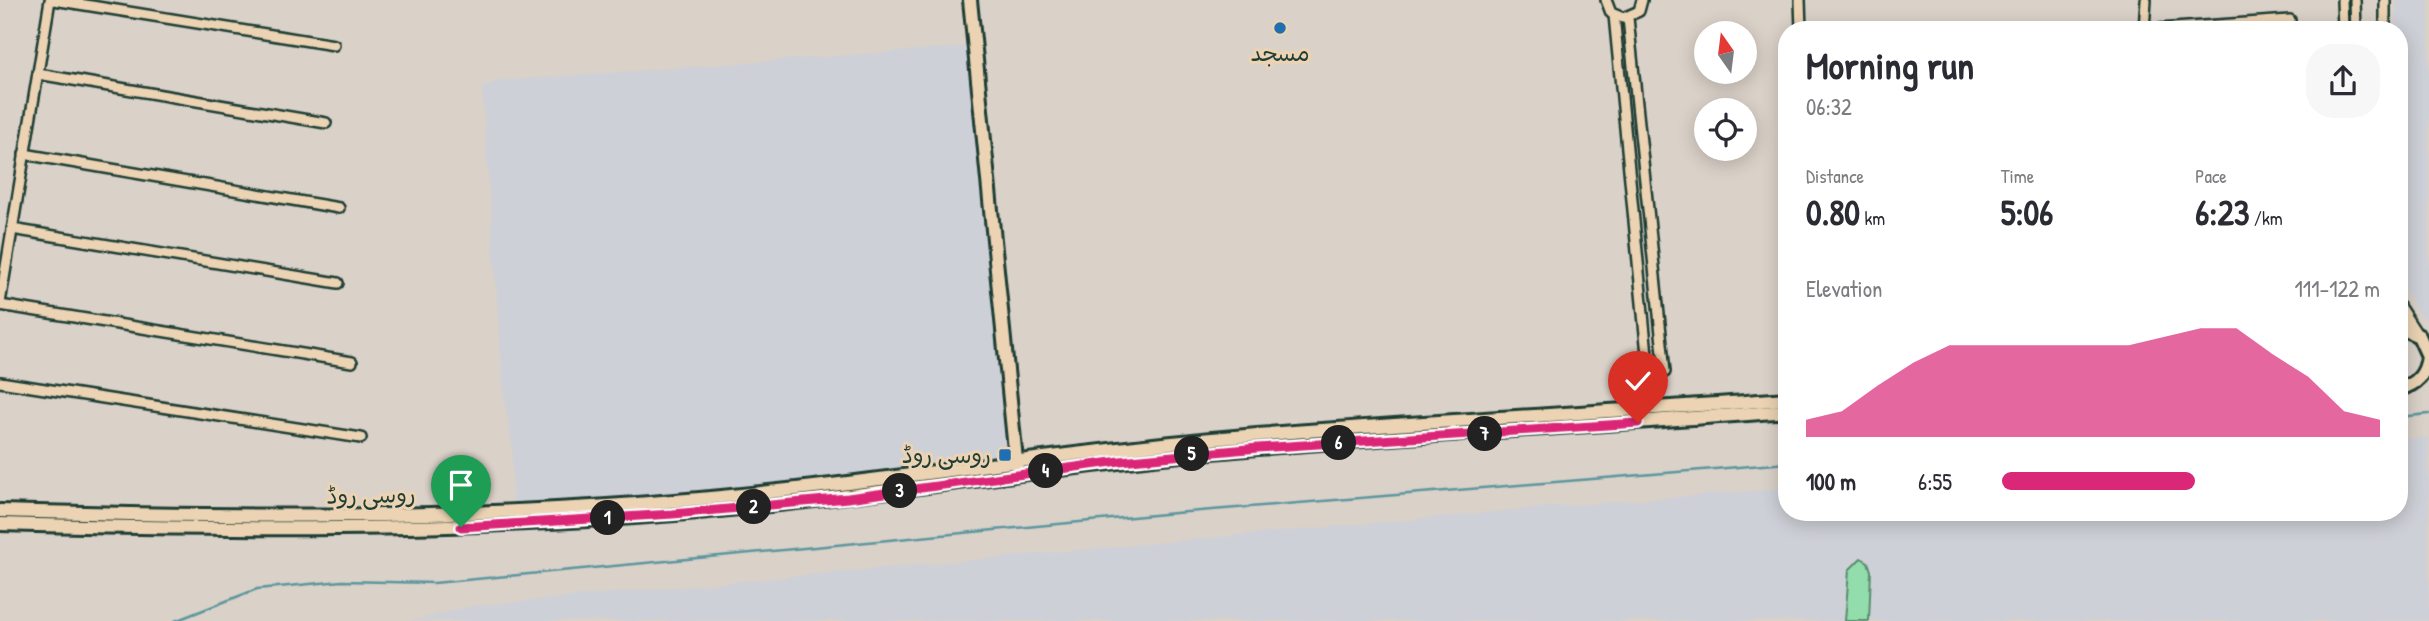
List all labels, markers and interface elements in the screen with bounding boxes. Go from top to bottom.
marker: مسجد [1272,20,1288,36]
north arrow [1694,21,1757,84]
map controls [1694,21,1757,161]
place label: مسجد [1250,37,1310,68]
text: Morning run [1806,39,1974,91]
button: share [2306,44,2380,118]
text: 06:32 [1806,91,1852,122]
button: locate [1694,98,1757,161]
text: Distance [1806,163,1864,189]
text: Time [2001,163,2034,189]
text: Pace [2195,163,2227,189]
text: 0.80 [1806,189,1860,236]
text: 5:06 [2001,189,2053,236]
text: 6:23 [2195,189,2249,236]
text: km [1860,205,1885,231]
text: /km [2249,205,2283,231]
text: Elevation [1806,273,1882,304]
text: 111–122 m [2294,273,2380,304]
pin [1608,351,1668,423]
icon: check [1619,362,1657,400]
pin: 7 [1468,416,1502,452]
text: 7 [1480,420,1489,446]
pin: 6 [1322,426,1356,460]
text: 6 [1335,429,1342,455]
pin: 5 [1174,436,1210,472]
place label: روسی روڈ [902,439,991,470]
text: 5 [1187,440,1196,466]
marker: روسی روڈ [997,447,1013,463]
pin: 4 [1028,454,1064,489]
pin [431,455,491,527]
text: 4 [1042,457,1049,483]
icon: arrive [442,466,480,504]
text: 100 m [1806,466,1856,497]
text: 6:55 [1918,466,1952,497]
pin: 3 [883,474,918,508]
text: 3 [895,477,904,503]
street label: روسی روڈ [326,478,416,511]
pin: 2 [736,490,772,524]
text: 2 [749,493,758,519]
pin: 1 [590,500,626,536]
text: 1 [604,504,611,530]

